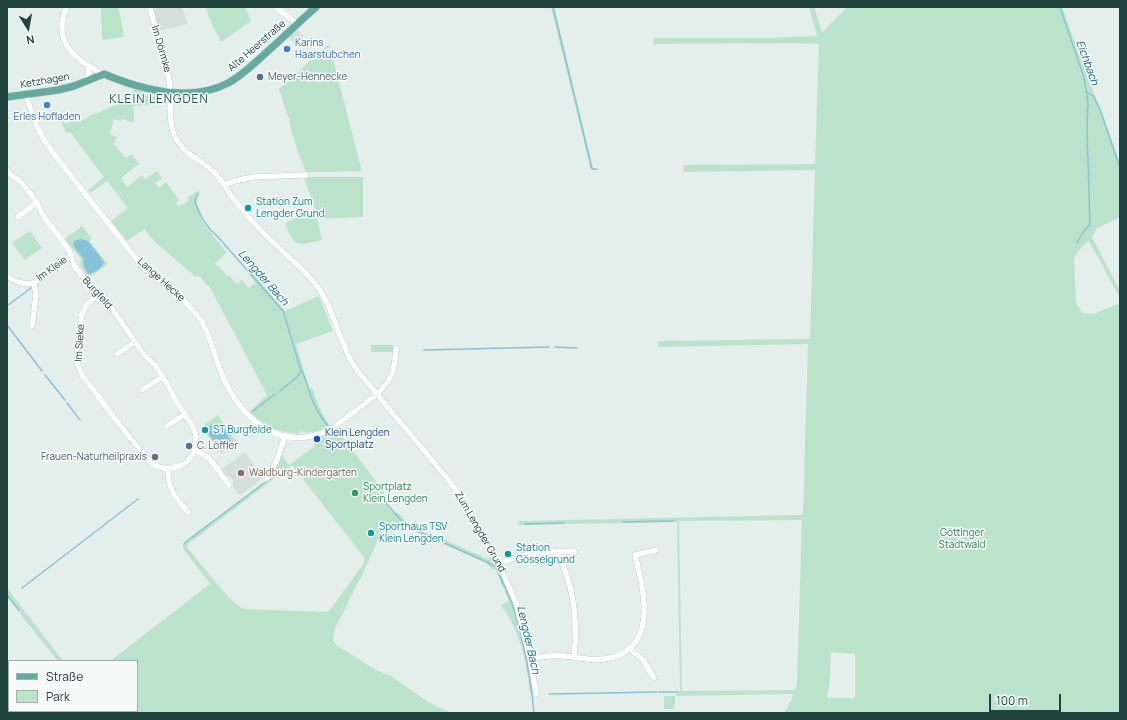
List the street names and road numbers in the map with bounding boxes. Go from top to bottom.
street label: Alte Heerstraße [226,18,288,74]
street label: Im Dörmke [149,24,173,74]
street label: Ketzhagen [19,71,71,91]
street label: Im Kleie [34,254,70,284]
street label: Lange Hecke [135,256,187,304]
street label: Burgfeld [80,275,114,311]
street label: Im Sieke [73,324,87,362]
street label: Zum Lengder Grund [452,490,508,574]

